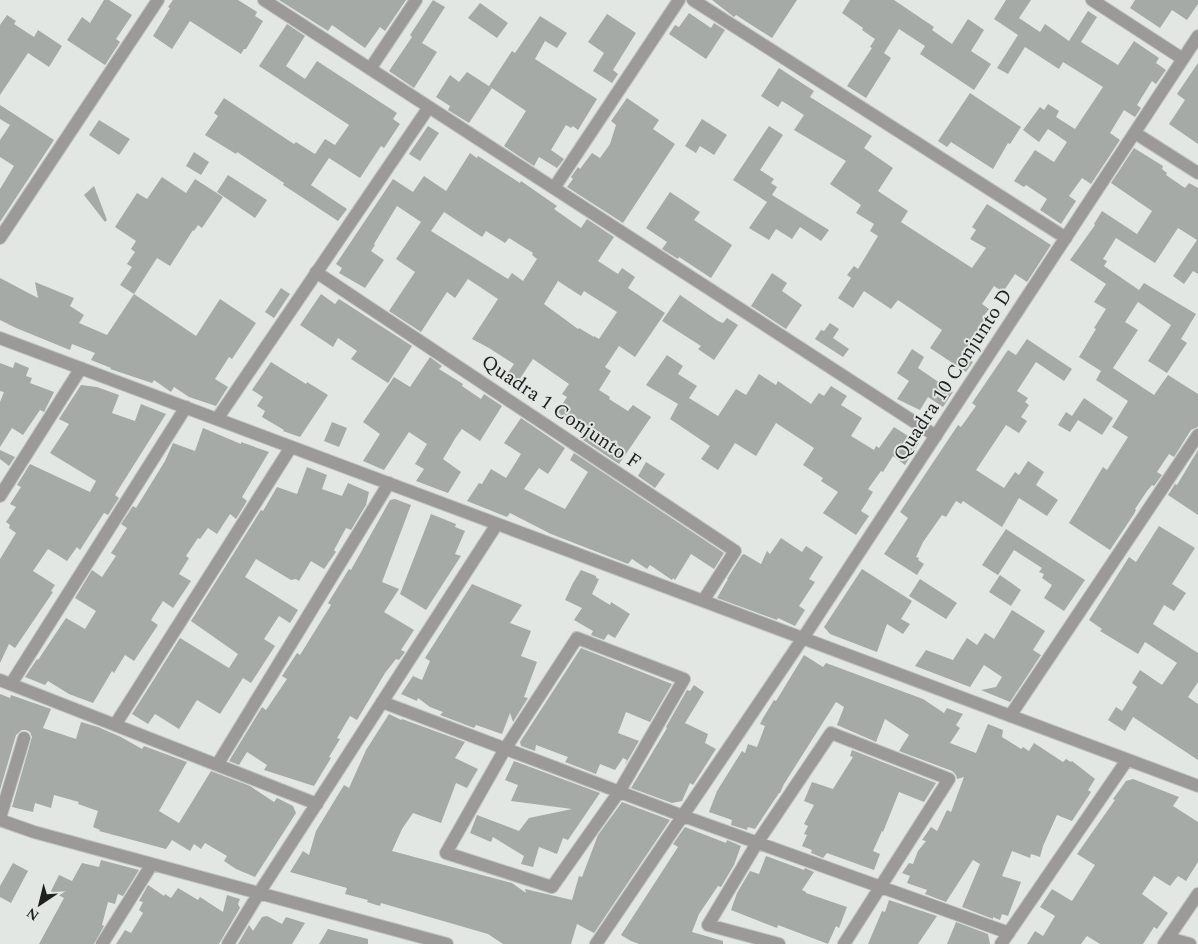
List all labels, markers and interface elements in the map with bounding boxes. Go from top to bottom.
street label: Quadra 10 Conjunto D [886,283,1020,467]
street label: Quadra 1 Conjunto F [475,347,647,477]
north arrow [15,879,65,929]
text: N [22,902,44,926]

